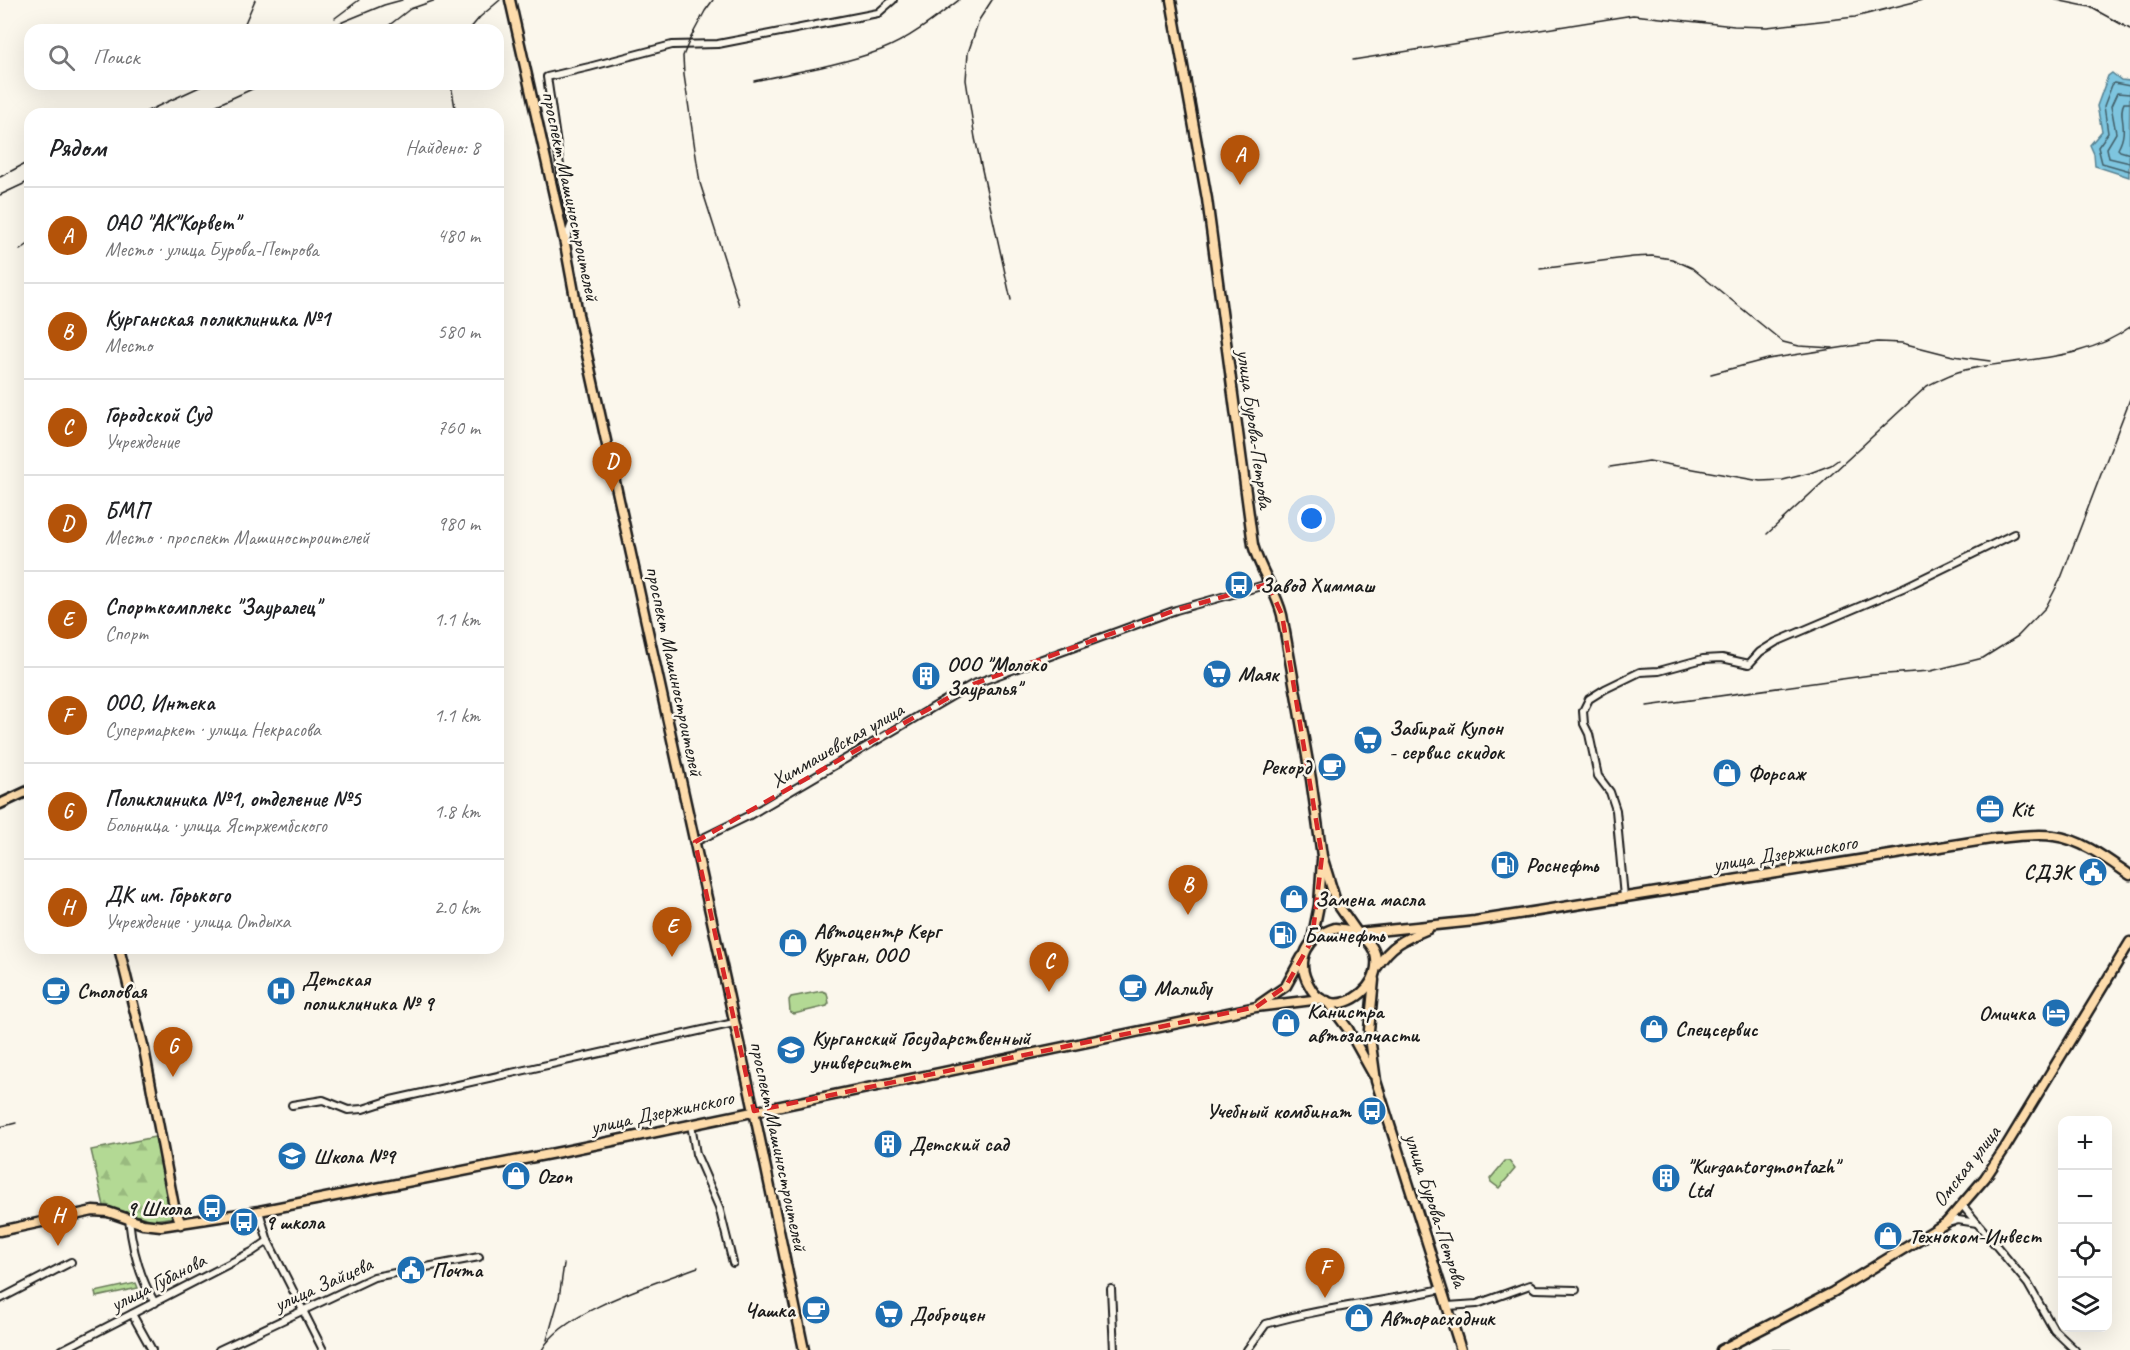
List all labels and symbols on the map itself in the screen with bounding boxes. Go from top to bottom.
street label: проспект Машиностроителей [536,89,606,305]
pin: A [1220,136,1260,185]
street label: улица Бурова-Петрова [1231,346,1279,513]
pin: D [592,442,632,492]
your location [1297,504,1326,533]
street label: проспект Машиностроителей [640,564,710,780]
bus stop icon: Завод Химмаш [1223,569,1255,601]
place label: Завод Химмаш [1260,572,1375,598]
place label: ООО "Молоко Зауралья" [947,651,1048,702]
supermarket icon: Маяк [1201,658,1233,690]
building icon: ООО "Молоко Зауралья" [910,660,942,692]
place label: Маяк [1238,661,1281,687]
street label: Химмашевская улица [766,696,909,794]
place label: Забирай Купон - сервис скидок [1389,715,1506,765]
supermarket icon: Забирай Купон - сервис скидок [1352,724,1384,756]
cafe icon: Рекорд [1316,751,1348,783]
place label: Рекорд [1261,754,1313,780]
shop icon: Форсаж [1711,757,1743,789]
place label: Форсаж [1748,760,1807,786]
office icon: Kit [1974,793,2006,825]
place label: Kit [2011,796,2035,822]
street label: улица Дзержинского [1709,829,1860,878]
fuel station icon: Роснефть [1489,849,1521,881]
place label: Роснефть [1526,852,1600,878]
public building icon: СДЭК [2077,856,2109,888]
place label: СДЭК [2024,859,2076,885]
pin: B [1168,866,1208,915]
shop icon: Замена масла [1278,883,1310,915]
place label: Замена масла [1315,886,1427,912]
pin: E [652,908,692,957]
place label: Автоцентр Керг Курган, ООО [814,918,944,968]
fuel station icon: Башнефть [1267,919,1299,951]
place label: Башнефть [1304,922,1386,948]
shop icon: Автоцентр Керг Курган, ООО [777,927,809,959]
pin: C [1030,942,1068,992]
place label: Детская поликлиника № 9 [302,966,436,1016]
cafe icon: Малибу [1117,972,1149,1004]
cafe icon: Столовая [40,975,72,1007]
hospital icon: Детская поликлиника № 9 [265,975,297,1007]
place label: Малибу [1154,975,1214,1001]
place label: Столовая [77,978,148,1004]
hotel icon: Омичка [2040,997,2072,1029]
place label: Канистра автозапчасти [1307,998,1421,1048]
place label: Омичка [1979,1000,2037,1026]
shop icon: Канистра автозапчасти [1270,1007,1302,1039]
shop icon: Спецсервис [1638,1013,1670,1045]
place label: Спецсервис [1675,1016,1758,1042]
place label: Курганский Государственный университет [810,1025,1032,1075]
pin: G [154,1028,192,1077]
school or university icon: Курганский Государственный университет [775,1034,807,1066]
street label: проспект Машиностроителей [744,1039,814,1255]
street label: улица Дзержинского [586,1084,737,1140]
bus stop icon: Учебный комбинат [1356,1095,1388,1127]
place label: Учебный комбинат [1206,1098,1352,1124]
street label: Омская улица [1926,1119,2007,1212]
building icon: Детский сад [872,1128,904,1160]
street label: улица Бурова-Петрова [1398,1128,1474,1293]
place label: Детский сад [909,1131,1011,1157]
school or university icon: Школа №9 [276,1140,308,1172]
place label: Школа №9 [313,1143,398,1169]
place label: "Kurgantorgmontazh" Ltd [1687,1153,1844,1203]
shop icon: Ozon [500,1160,532,1192]
building icon: "Kurgantorgmontazh" Ltd [1650,1162,1682,1194]
place label: Ozon [537,1163,572,1189]
bus stop icon: 9 Школа [196,1192,228,1224]
place label: 9 Школа [127,1195,193,1221]
pin: H [38,1196,78,1246]
bus stop icon: 9 школа [228,1206,260,1238]
place label: 9 школа [265,1209,326,1235]
shop icon: Техноком-Инвест [1872,1220,1904,1252]
place label: Техноком-Инвест [1909,1223,2042,1249]
street label: улица Губанова [104,1246,212,1318]
pin: F [1306,1248,1344,1298]
street label: улица Зайцева [268,1250,378,1318]
public building icon: Почта [395,1254,427,1286]
place label: Почта [432,1257,484,1283]
cafe icon: Чашка [800,1294,832,1326]
place label: Чашка [744,1297,797,1323]
supermarket icon: Доброцен [873,1298,905,1330]
place label: Доброцен [910,1301,986,1327]
shop icon: Авторасходник [1343,1302,1375,1334]
place label: Авторасходник [1380,1305,1496,1331]

